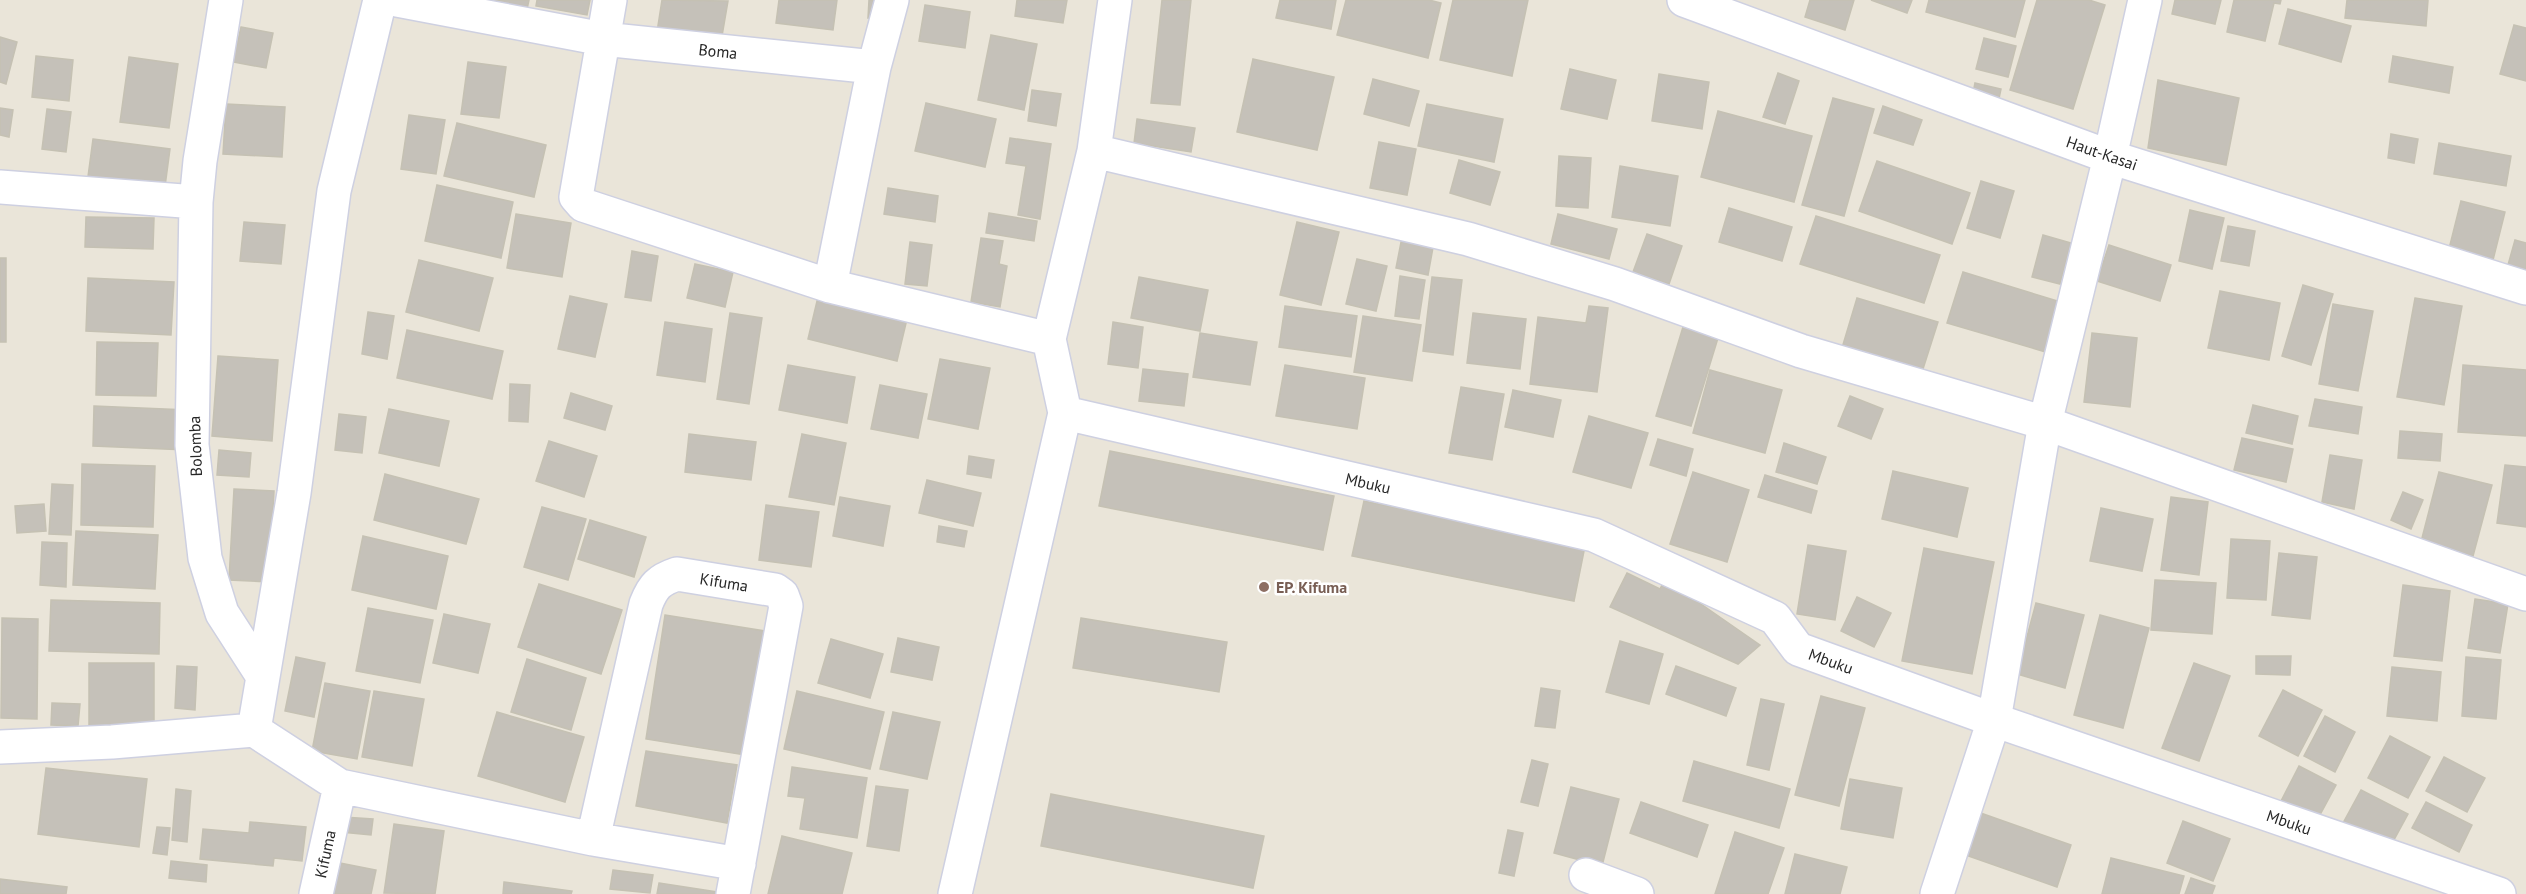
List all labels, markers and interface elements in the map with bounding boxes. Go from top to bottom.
street label: Boma [698,39,738,63]
street label: Haut-Kasai [2064,131,2140,175]
street label: Bolomba [184,415,206,477]
street label: Mbuku [1343,468,1393,498]
street label: Kifuma [698,568,750,596]
place label: EP. Kifuma [1276,577,1347,597]
marker: EP. Kifuma [1257,580,1271,594]
street label: Mbuku [1806,644,1856,678]
street label: Mbuku [2264,805,2314,839]
street label: Kifuma [310,828,340,880]

